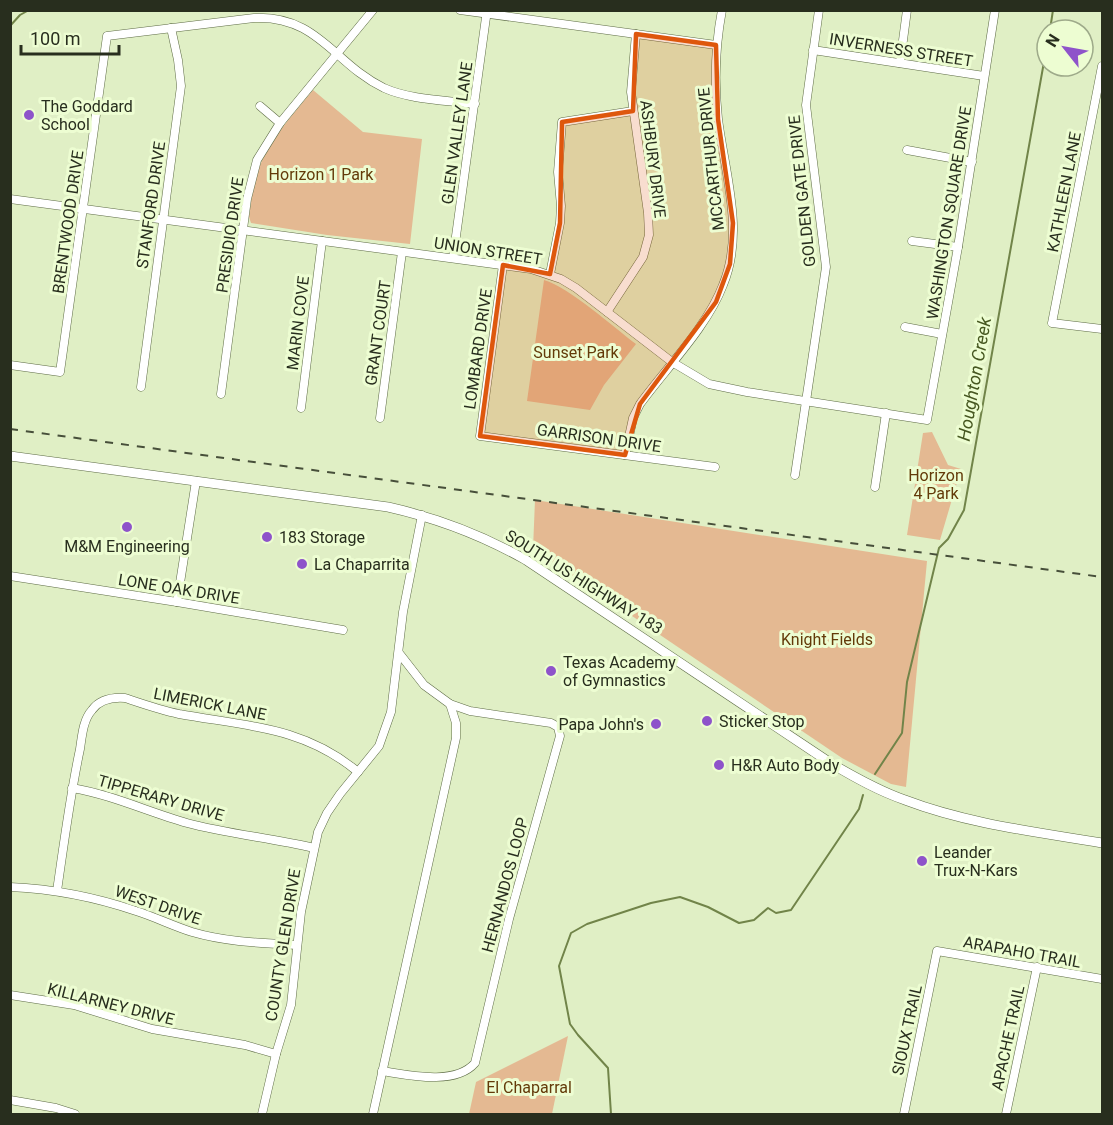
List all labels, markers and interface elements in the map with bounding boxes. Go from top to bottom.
scale bar [21,18,118,56]
north arrow [1035,18,1095,78]
text: 100 m [30,28,81,49]
street label: INVERNESS STREET [828,29,975,71]
text: N [1042,31,1064,50]
street label: GLEN VALLEY LANE [438,61,476,205]
street label: MCCARTHUR DRIVE [694,87,728,231]
place label: The Goddard School [41,97,133,134]
street label: ASHBURY DRIVE [636,99,670,219]
street label: WASHINGTON SQUARE DRIVE [923,105,975,321]
marker: The Goddard School [22,108,36,122]
street label: GOLDEN GATE DRIVE [785,114,819,268]
street label: KATHLEEN LANE [1043,130,1085,254]
street label: STANFORD DRIVE [133,140,169,270]
street label: BRENTWOOD DRIVE [49,149,87,295]
park label: Horizon 1 Park [269,165,374,184]
street label: PRESIDIO DRIVE [212,176,248,294]
street label: UNION STREET [433,233,544,269]
street label: MARIN COVE [283,275,313,371]
street label: GRANT COURT [361,279,395,387]
street label: LOMBARD DRIVE [460,287,496,411]
water label: Houghton Creek [953,314,995,443]
park label: Sunset Park [533,343,620,362]
street label: GARRISON DRIVE [536,420,662,456]
park label: Horizon 4 Park [908,466,964,503]
marker: M&M Engineering [120,520,134,534]
street label: SOUTH US HIGHWAY 183 [502,526,666,638]
place label: 183 Storage [279,528,365,547]
marker: 183 Storage [260,530,274,544]
place label: M&M Engineering [64,537,190,556]
place label: La Chaparrita [314,555,410,574]
marker: La Chaparrita [295,557,309,571]
street label: LONE OAK DRIVE [117,570,241,608]
park label: Knight Fields [781,630,873,649]
place label: Texas Academy of Gymnastics [563,653,676,690]
marker: Texas Academy of Gymnastics [544,664,558,678]
street label: LIMERICK LANE [152,684,268,724]
place label: Sticker Stop [719,712,805,731]
marker: Sticker Stop [700,714,714,728]
place label: Papa John's [558,715,644,734]
marker: Papa John's [649,717,663,731]
place label: H&R Auto Body [731,756,840,775]
marker: H&R Auto Body [712,758,726,772]
street label: TIPPERARY DRIVE [96,771,226,825]
street label: HERNANDOS LOOP [478,815,532,955]
place label: Leander Trux-N-Kars [934,843,1018,880]
marker: Leander Trux-N-Kars [915,854,929,868]
street label: COUNTY GLEN DRIVE [262,867,304,1023]
street label: WEST DRIVE [112,881,204,929]
street label: ARAPAHO TRAIL [962,932,1083,972]
street label: KILLARNEY DRIVE [46,979,176,1029]
street label: SIOUX TRAIL [888,983,926,1077]
street label: APACHE TRAIL [988,983,1029,1092]
park label: El Chaparral [486,1078,572,1097]

